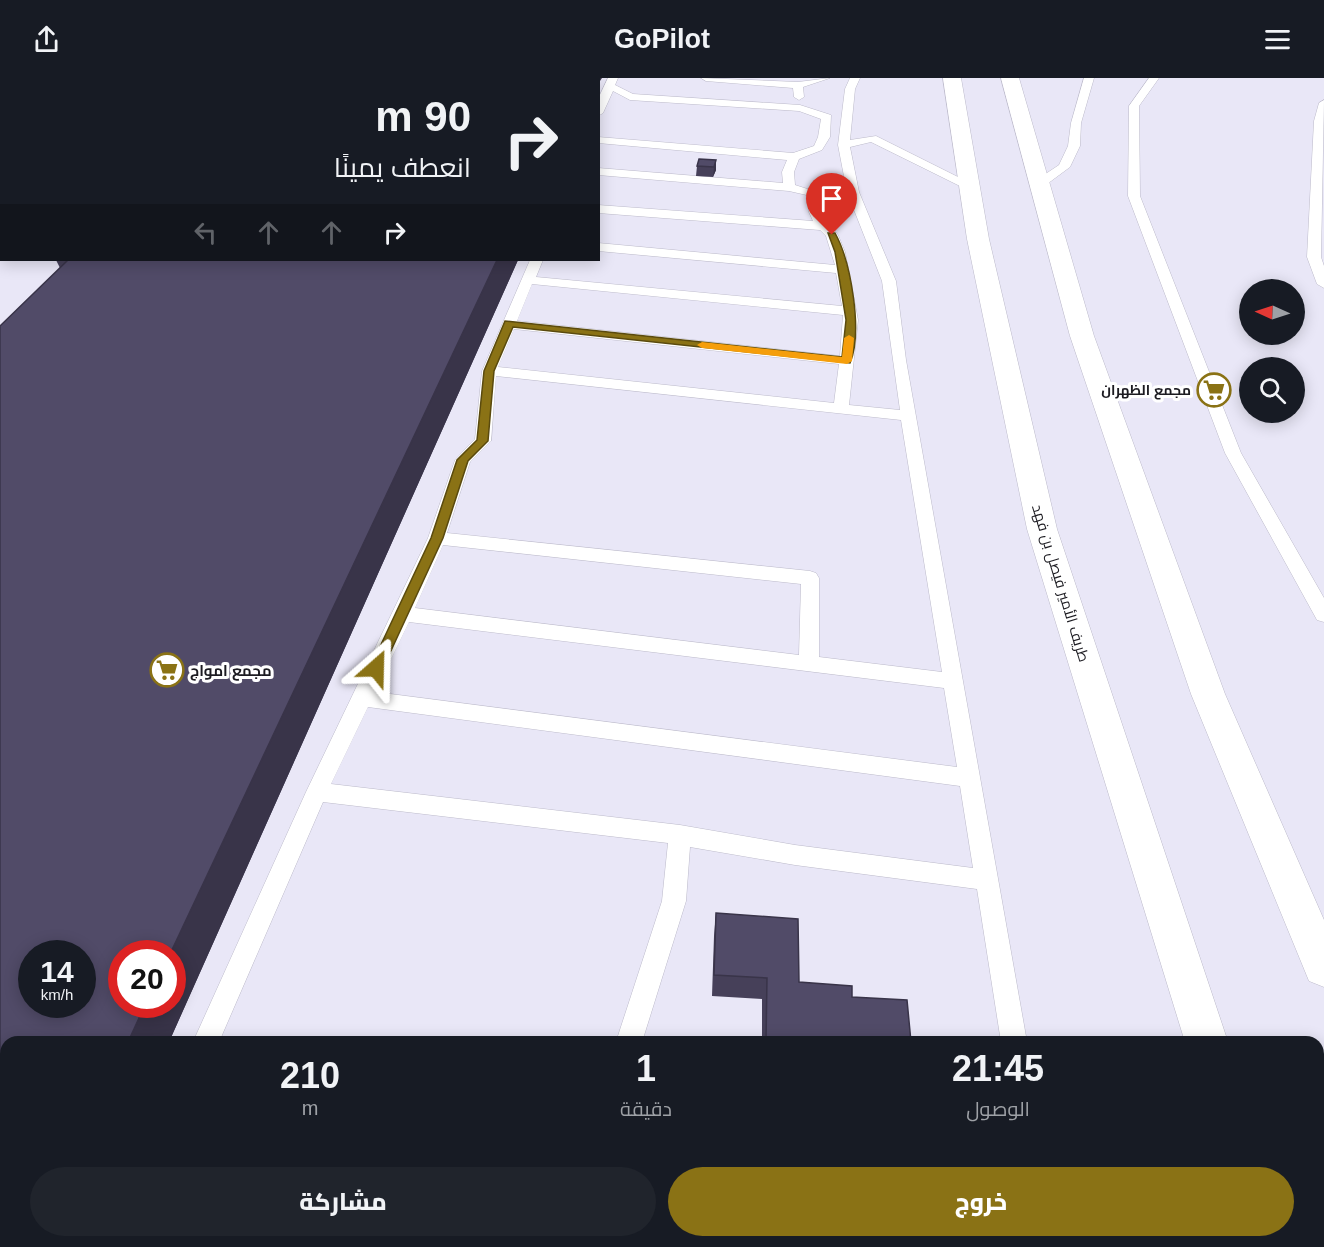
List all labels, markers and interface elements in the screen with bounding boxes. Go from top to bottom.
icon: share [30,23,63,56]
icon: menu [1261,23,1294,56]
text: GoPilot [614,24,710,54]
text: 90 m [375,93,471,140]
icon: right [492,102,570,180]
text: انعطف يمينًا [334,153,471,183]
pin [806,173,857,235]
icon: arrive [815,182,848,215]
icon: left [189,216,222,249]
icon: ahead [252,216,285,249]
icon: ahead [315,216,348,249]
icon: right [378,216,411,249]
north arrow [1239,279,1305,345]
map controls [1239,279,1305,423]
button: search [1239,357,1305,423]
supermarket icon: مجمع الظهران [1196,372,1232,408]
place label: مجمع الظهران [1101,382,1191,400]
street label: طريف الأمير فيصل بن فهد [1027,502,1093,664]
position arrow [344,636,408,700]
supermarket icon: مجمع امواج [149,652,185,688]
place label: مجمع امواج [190,662,272,681]
speed limit sign: 20 [108,940,186,1018]
text: 14 [40,955,74,988]
text: km/h [41,986,73,1003]
text: 1 [636,1048,656,1089]
text: 21:45 [952,1048,1044,1089]
text: 210 [280,1055,340,1096]
text: m [302,1097,318,1119]
text: دقيقة [620,1098,672,1120]
text: الوصول [966,1098,1030,1120]
button: مشاركة [30,1167,656,1236]
button: خروج [668,1167,1294,1236]

